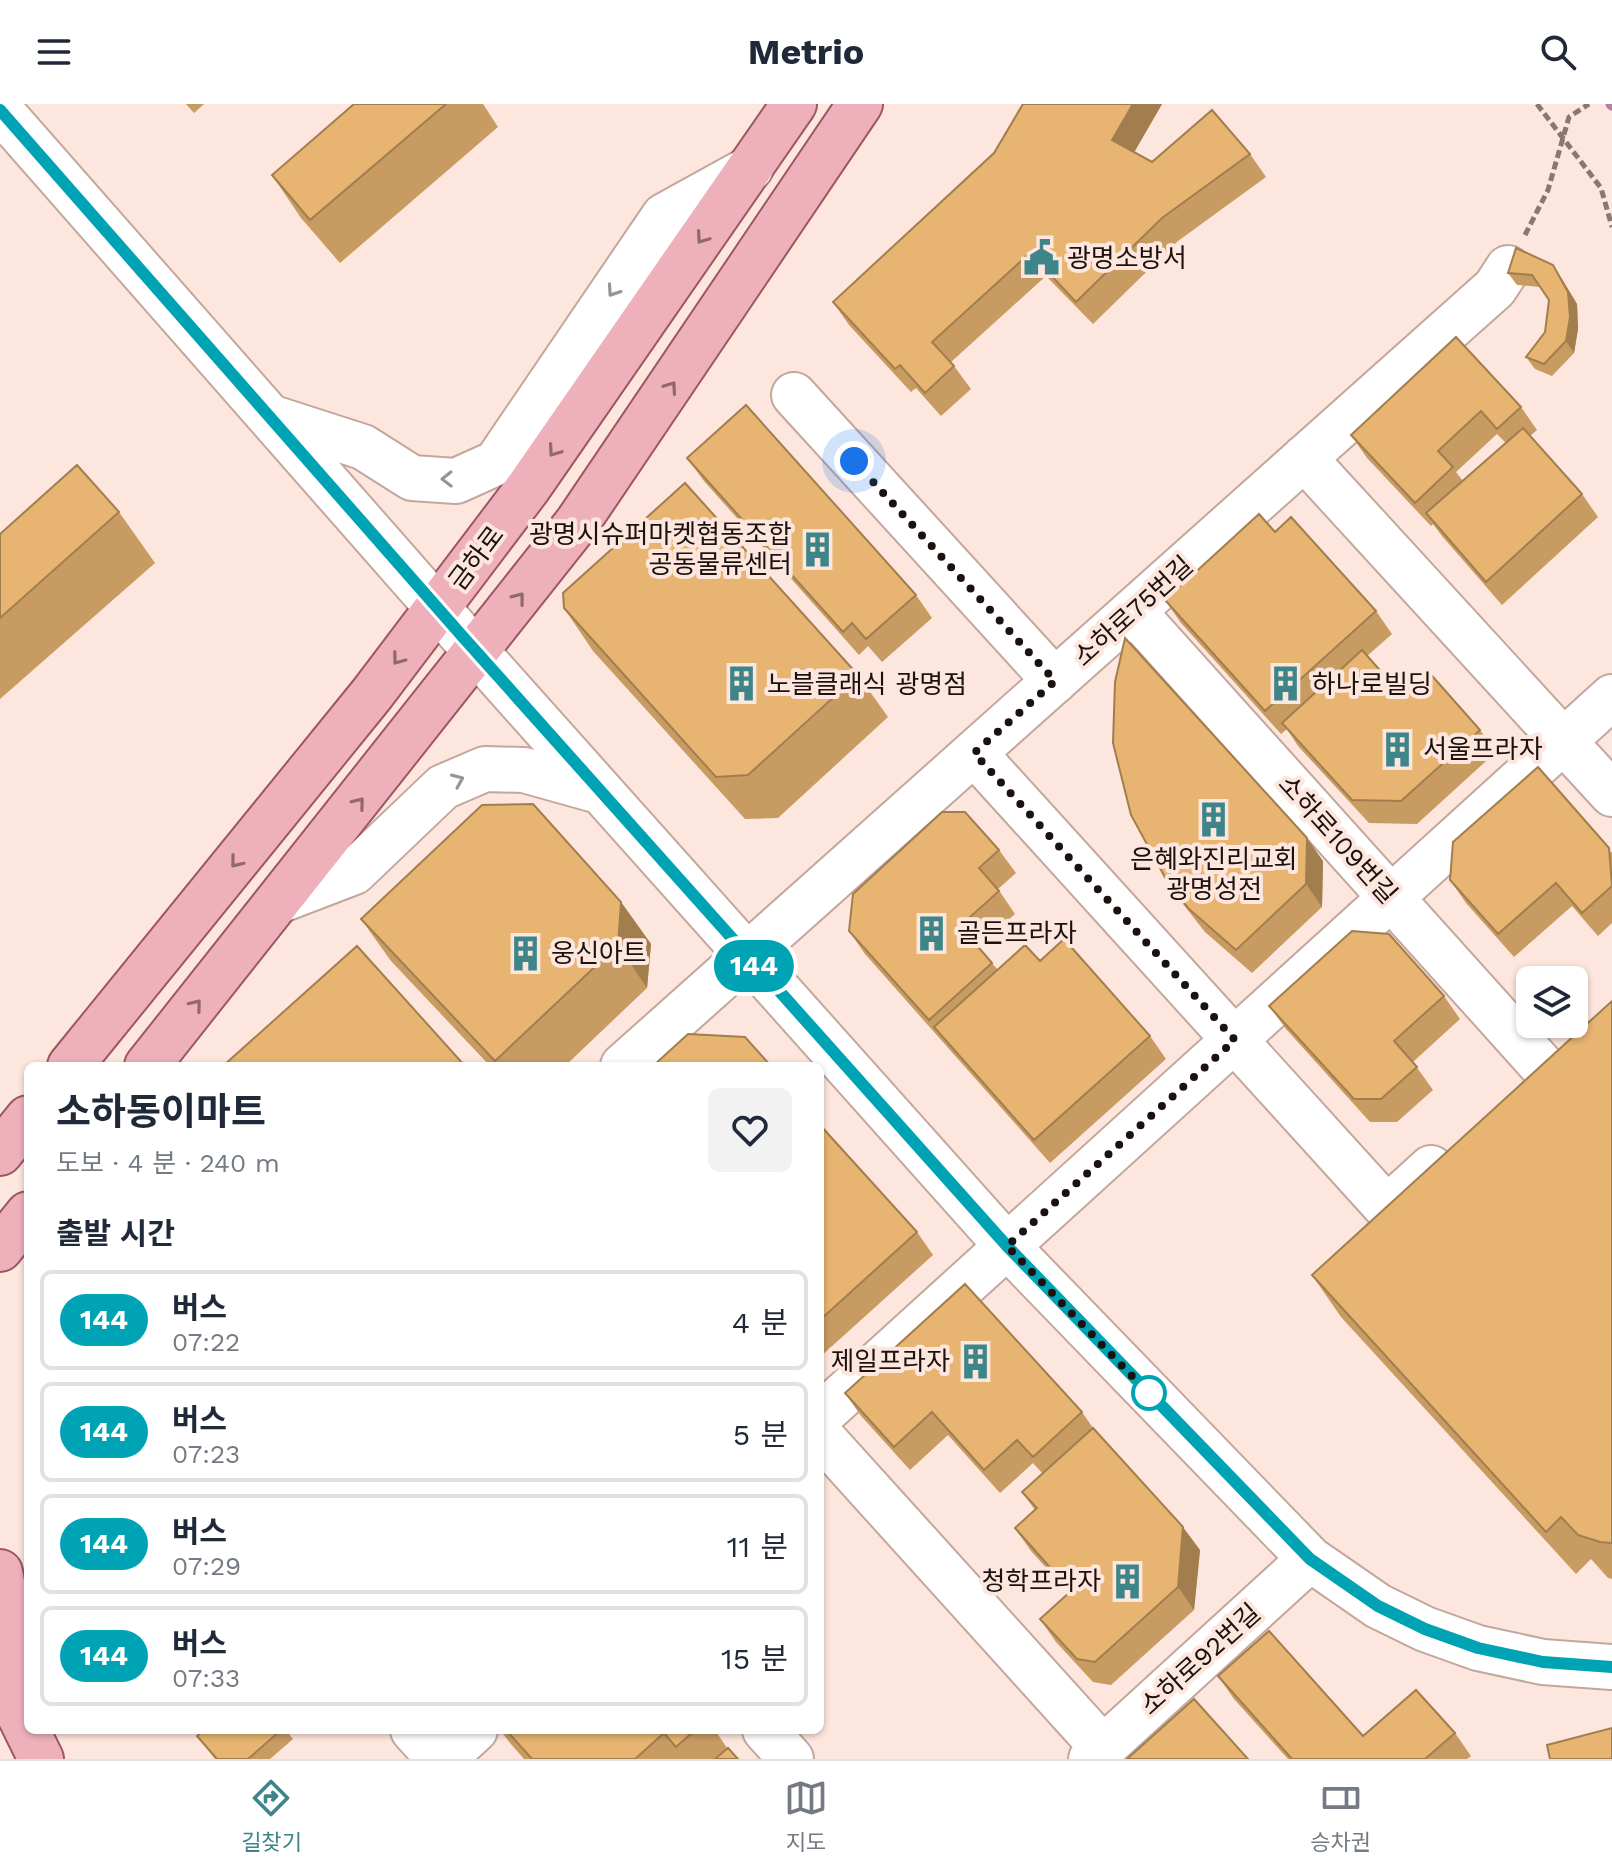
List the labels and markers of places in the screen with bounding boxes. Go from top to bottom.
public building icon: 광명소방서 [1022,239,1060,277]
place label: 광명소방서 [1067,243,1187,273]
place label: 광명시슈퍼마켓협동조합 공동물류센터 [529,519,792,579]
building icon: 광명시슈퍼마켓협동조합 공동물류센터 [799,530,837,568]
building icon: 노블클래식 광명점 [722,665,760,703]
building icon: 하나로빌딩 [1267,665,1305,703]
place label: 노블클래식 광명점 [767,669,967,699]
place label: 하나로빌딩 [1312,669,1432,699]
building icon: 서울프라자 [1378,730,1416,768]
place label: 서울프라자 [1423,734,1543,764]
building icon: 은혜와진리교회 광명성전 [1195,801,1233,839]
place label: 은혜와진리교회 광명성전 [1130,844,1298,904]
building icon: 골든프라자 [912,914,950,952]
place label: 골든프라자 [957,918,1077,948]
building icon: 웅신아트 [506,934,544,972]
place label: 웅신아트 [551,938,647,968]
building icon: 제일프라자 [957,1342,995,1380]
place label: 제일프라자 [830,1346,950,1376]
unlabelled marker [1132,1376,1166,1410]
building icon: 청학프라자 [1108,1562,1146,1600]
place label: 청학프라자 [981,1566,1101,1596]

